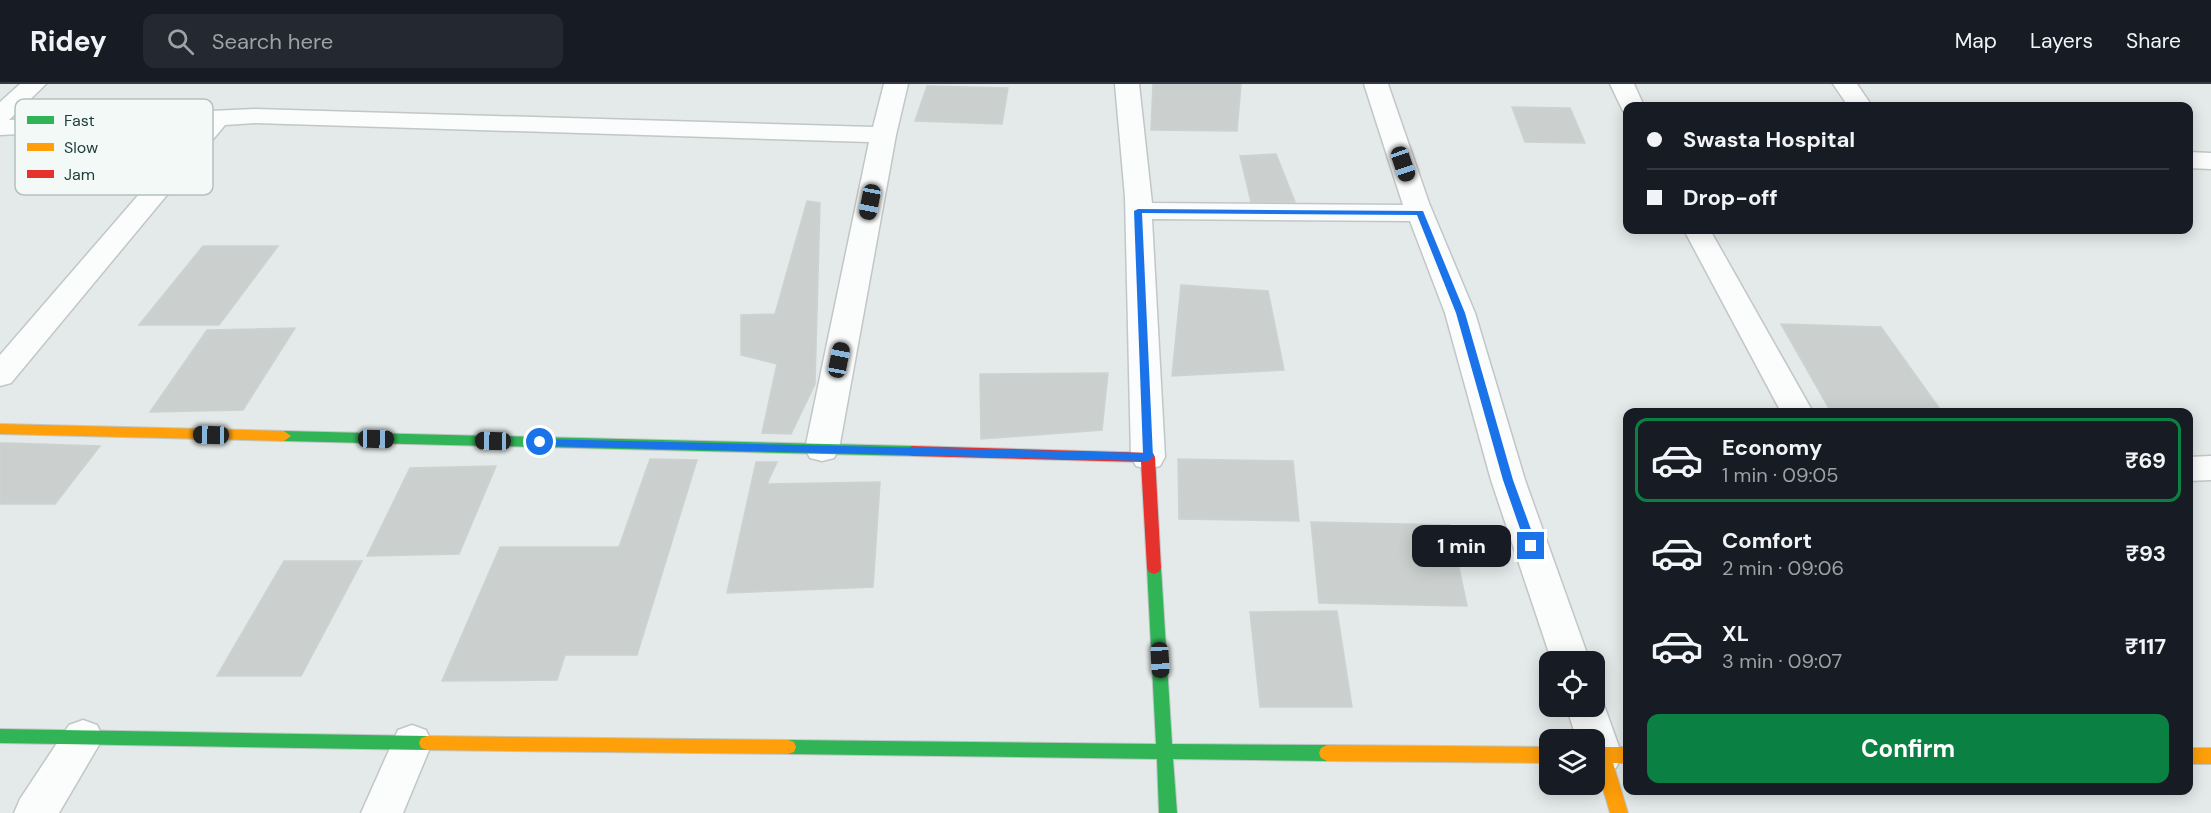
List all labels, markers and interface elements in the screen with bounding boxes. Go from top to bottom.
search box [143,14,563,68]
text: Ridey [30,23,107,60]
icon: search [164,25,197,58]
text: Search here [212,27,333,56]
text: Map [1955,27,1997,55]
text: Layers [2030,27,2093,55]
text: Share [2126,27,2181,55]
legend [15,99,213,195]
text: Fast [64,110,95,131]
text: Swasta Hospital [1683,125,1855,154]
text: Slow [64,137,98,158]
car [1389,144,1417,184]
text: Jam [64,164,95,185]
car [858,183,882,221]
text: Drop-off [1683,183,1778,212]
car [827,341,851,379]
car [193,426,229,444]
route start [526,428,553,455]
car [358,430,394,448]
car [475,432,511,450]
icon: car [1650,433,1704,487]
text: Economy [1722,433,1822,462]
text: ₹69 [2125,446,2166,475]
text: 1 min · 09:05 [1722,462,1838,488]
callout: 1 min [1411,525,1510,567]
icon: car [1650,526,1704,580]
text: Comfort [1722,526,1812,555]
route end [1517,532,1544,559]
text: 1 min [1437,533,1486,559]
text: ₹93 [2125,539,2166,568]
text: 2 min · 09:06 [1722,555,1844,581]
icon: car [1650,619,1704,673]
text: XL [1722,619,1749,648]
text: ₹117 [2125,632,2166,661]
car [1150,642,1170,678]
text: 3 min · 09:07 [1722,648,1842,674]
map controls [1539,651,1605,795]
button: locate [1539,651,1605,717]
button: Confirm [1647,714,2169,783]
button: layers [1539,729,1605,795]

